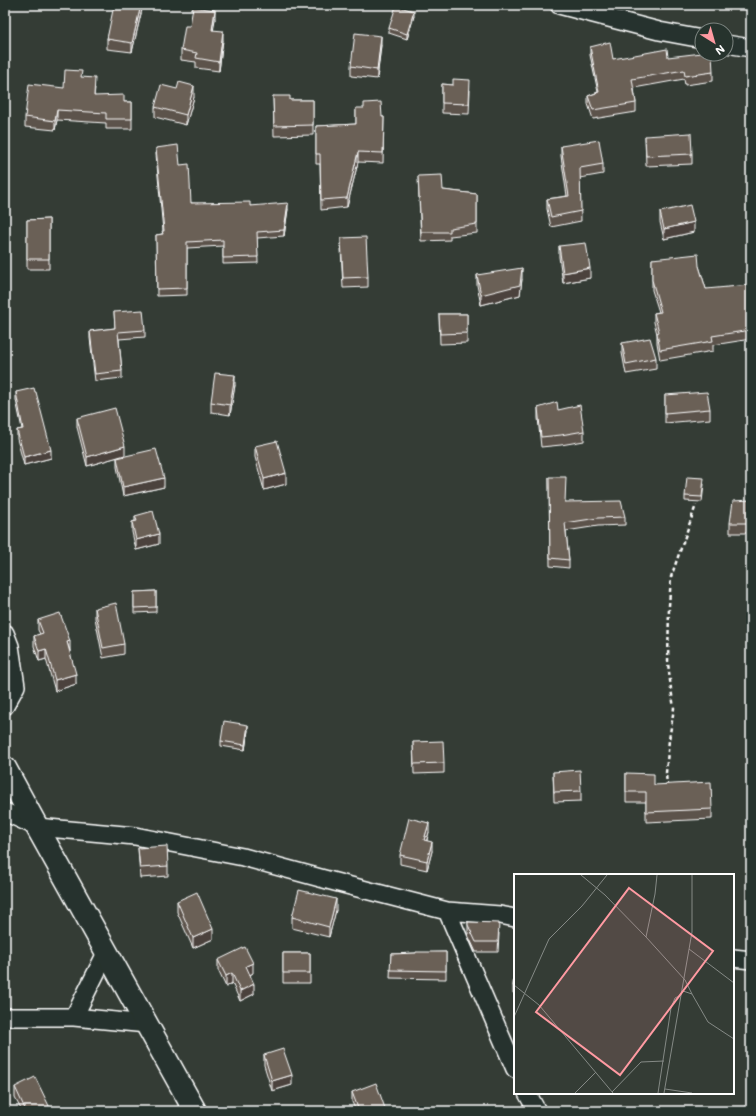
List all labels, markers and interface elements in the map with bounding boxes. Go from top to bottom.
north arrow [694,22,734,62]
text: N [712,42,728,59]
inset map [514,874,734,1094]

